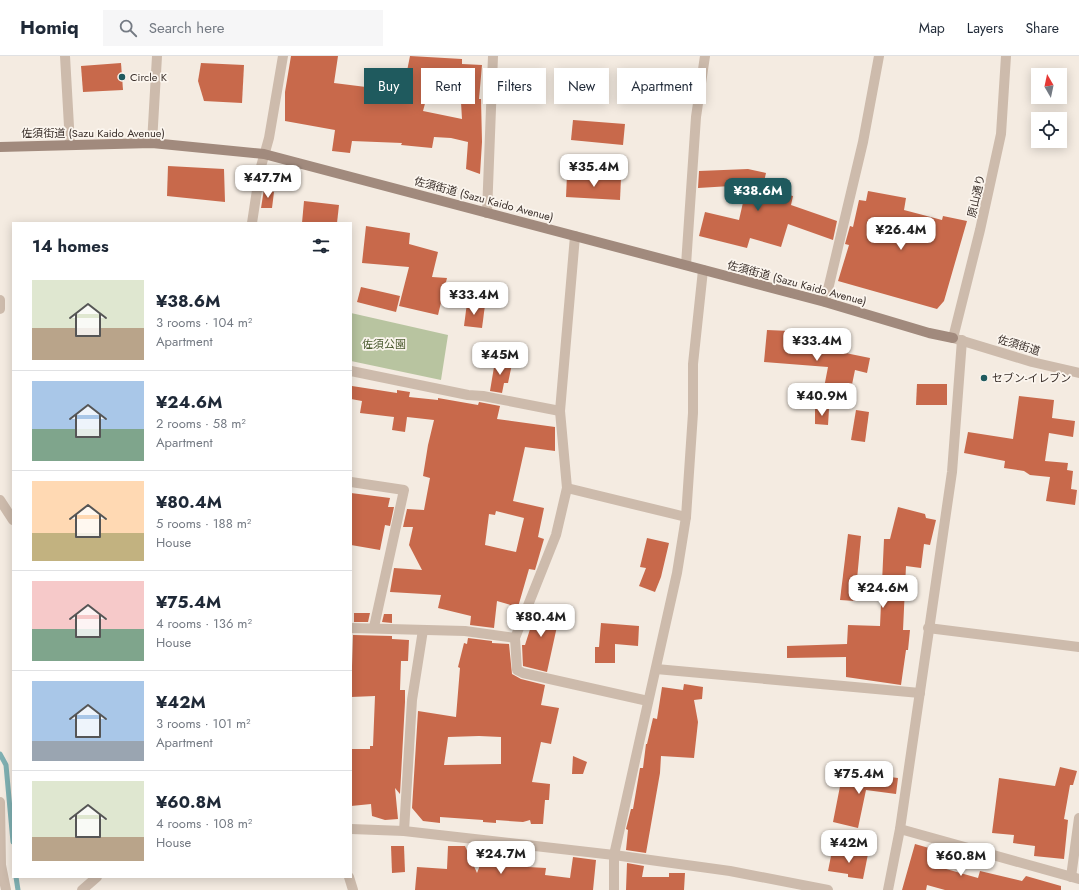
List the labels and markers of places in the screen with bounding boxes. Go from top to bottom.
place label: Circle K [130,69,168,85]
marker: Circle K [117,72,127,82]
pin: ¥35.4M [561,154,627,188]
pin: ¥47.7M [235,165,301,199]
pin: ¥38.6M [725,178,791,212]
pin: ¥26.4M [868,217,934,251]
pin: ¥33.4M [441,282,507,316]
pin: ¥33.4M [784,328,850,362]
pin: ¥45M [476,342,524,376]
place label: セブン-イレブン [992,370,1071,386]
marker: セブン-イレブン [979,373,989,383]
pin: ¥40.9M [789,383,855,417]
pin: ¥24.6M [850,575,916,609]
pin: ¥80.4M [508,604,574,638]
pin: ¥75.4M [826,761,892,795]
pin: ¥42M [825,830,873,864]
pin: ¥24.7M [468,841,534,875]
pin: ¥60.8M [928,843,994,877]

